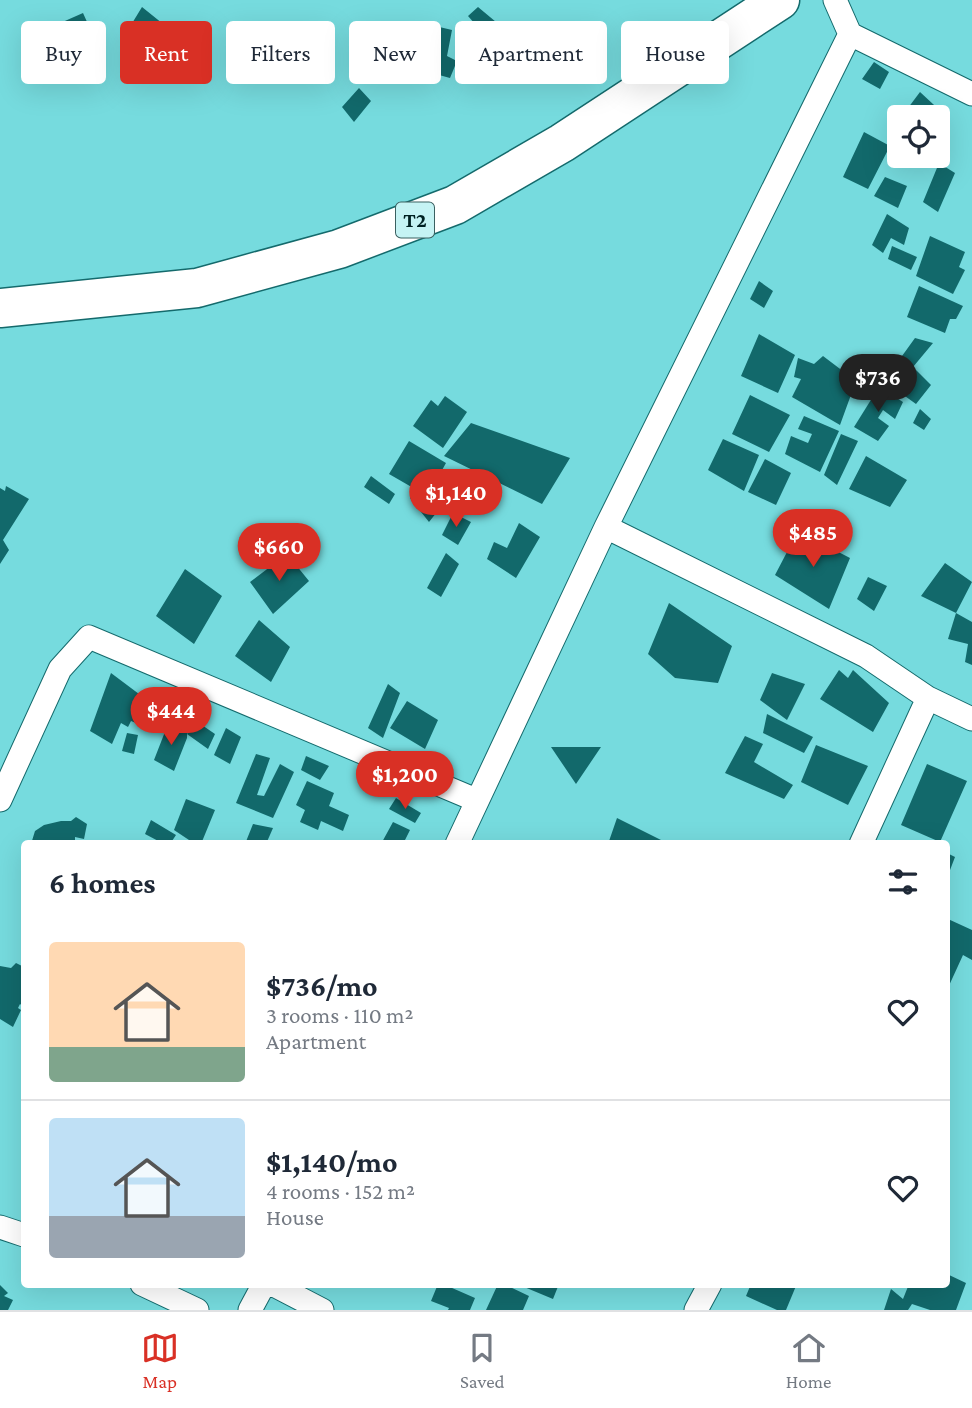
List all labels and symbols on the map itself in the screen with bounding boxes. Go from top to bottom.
road number: T2 [396,202,434,238]
pin: $736 [837,354,919,414]
pin: $1,140 [399,470,513,529]
pin: $485 [772,510,854,569]
pin: $660 [238,524,320,583]
pin: $444 [130,688,212,747]
pin: $1,200 [348,752,462,811]

